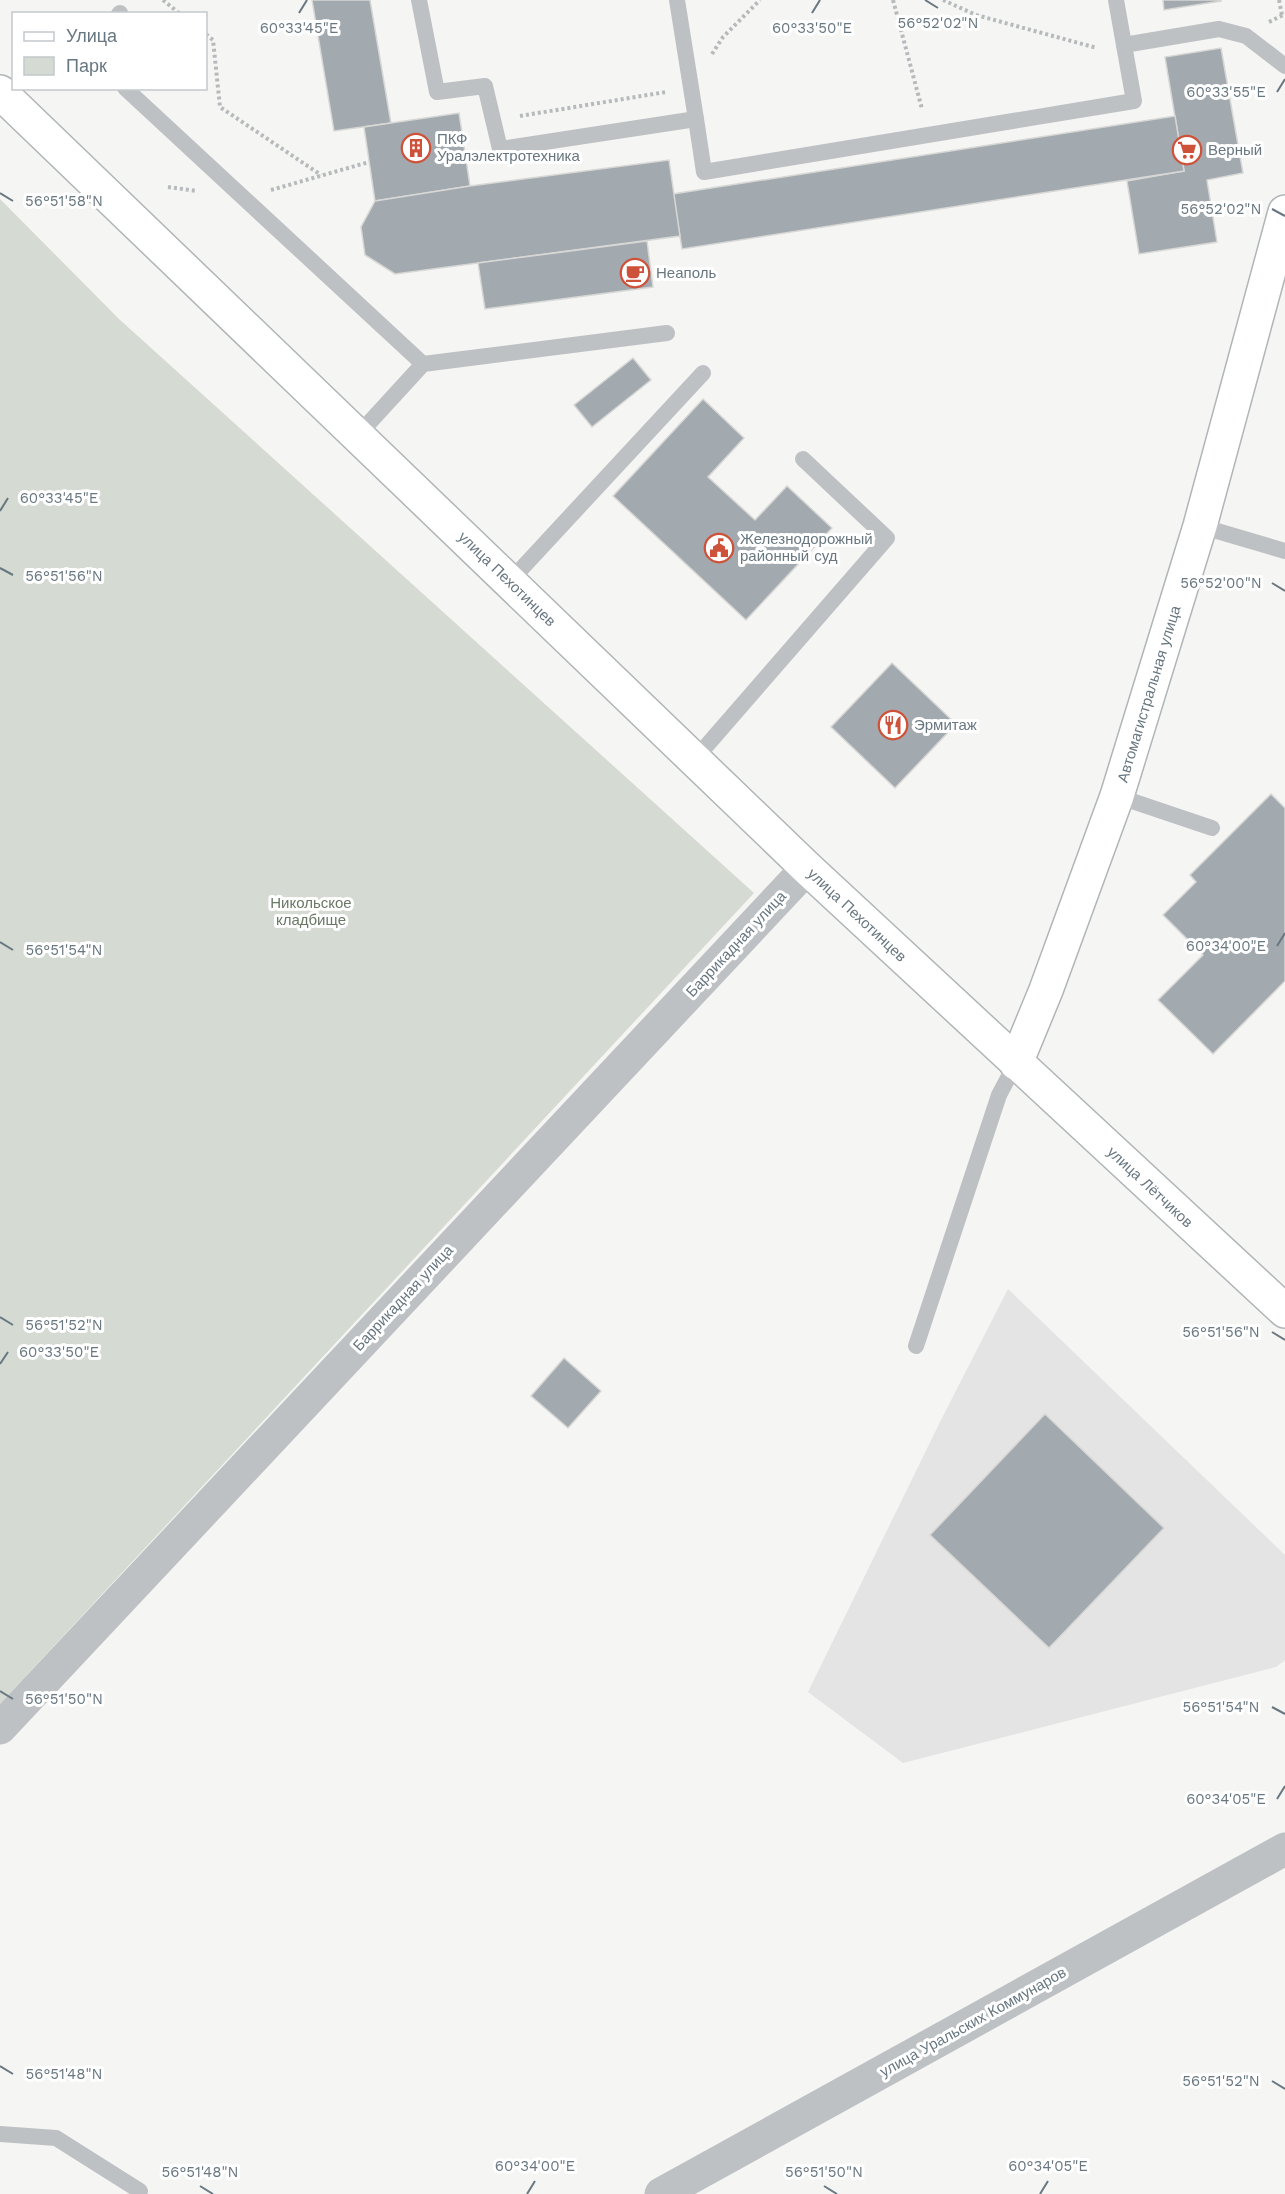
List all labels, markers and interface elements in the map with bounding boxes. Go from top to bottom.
legend [12,12,207,90]
text: 56°52'02"N [898,14,978,32]
text: 60°33'45"E [260,19,338,37]
text: 60°33'50"E [772,19,852,37]
text: Улица [66,25,118,46]
text: Парк [66,55,107,76]
text: 60°33'55"E [1186,83,1266,101]
place label: ПКФ Уралэлектротехника [437,130,580,165]
building icon: ПКФ Уралэлектротехника [400,132,432,164]
supermarket icon: Верный [1171,134,1203,166]
place label: Верный [1208,141,1262,159]
text: 56°51'58"N [25,192,103,210]
text: 56°52'02"N [1181,200,1261,218]
cafe icon: Неаполь [619,257,651,289]
place label: Неаполь [656,264,716,282]
text: 60°33'45"E [20,489,98,507]
street label: улица Пехотинцев [454,528,560,630]
place label: Железнодорожный районный суд [740,530,873,565]
public building icon: Железнодорожный районный суд [703,532,735,564]
text: 56°51'56"N [25,567,103,585]
text: 56°52'00"N [1180,574,1262,592]
street label: Автомагистральная улица [1114,603,1185,785]
restaurant icon: Эрмитаж [877,709,909,741]
place label: Эрмитаж [914,716,977,734]
street label: улица Пехотинцев [804,865,910,966]
street label: Баррикадная улица [682,887,790,1001]
park label: Никольское кладбище [270,894,352,929]
text: 60°34'00"E [1186,937,1266,955]
text: 56°51'54"N [25,941,103,959]
street label: улица Лётчиков [1103,1143,1197,1231]
street label: Баррикадная улица [349,1241,457,1355]
text: 56°51'52"N [25,1316,103,1334]
text: 56°51'56"N [1182,1323,1260,1341]
text: 60°33'50"E [19,1343,99,1361]
text: 56°51'50"N [25,1690,103,1708]
text: 56°51'54"N [1182,1698,1260,1716]
text: 60°34'05"E [1186,1790,1266,1808]
street label: улица Уральских Коммунаров [877,1963,1069,2081]
text: 56°51'48"N [26,2065,102,2083]
text: 56°51'52"N [1182,2072,1260,2090]
text: 60°34'00"E [495,2157,575,2175]
text: 60°34'05"E [1008,2157,1088,2175]
text: 56°51'48"N [162,2163,238,2181]
text: 56°51'50"N [785,2163,863,2181]

